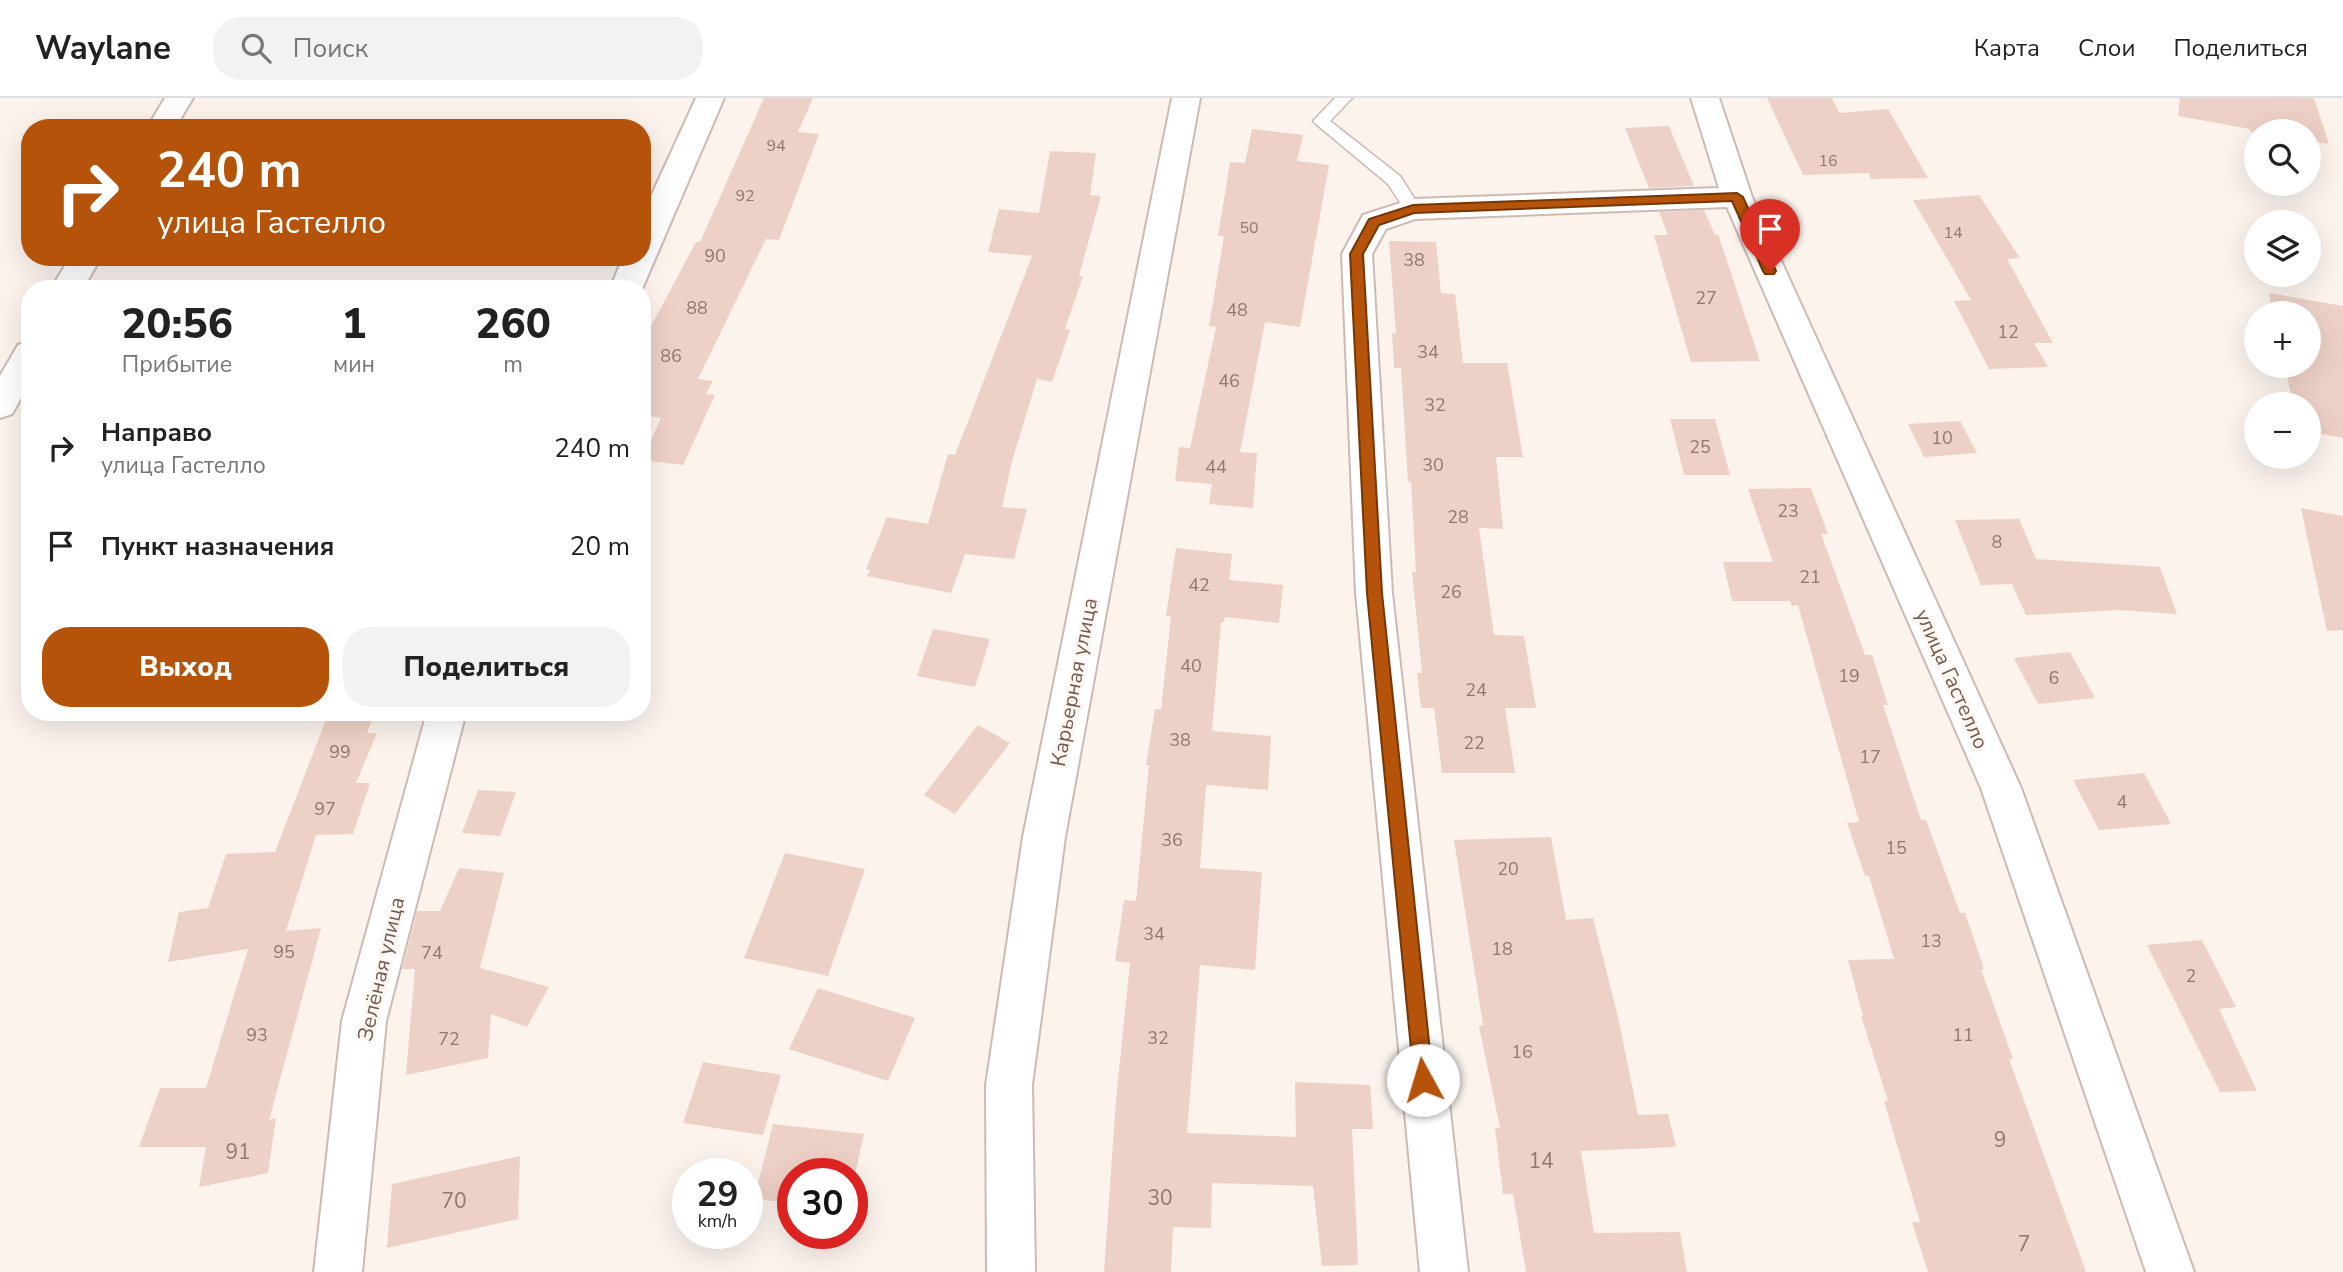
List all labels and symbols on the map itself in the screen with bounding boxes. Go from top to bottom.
house number: 94 [766,135,786,157]
house number: 16 [1818,150,1838,172]
house number: 92 [735,185,755,207]
pin [1740,199,1800,271]
house number: 50 [1239,217,1259,239]
house number: 14 [1943,222,1963,244]
house number: 90 [704,244,726,268]
house number: 38 [1403,248,1425,272]
house number: 27 [1695,286,1717,310]
house number: 88 [686,296,708,320]
house number: 48 [1226,298,1248,322]
house number: 12 [1997,320,2019,344]
house number: 34 [1417,340,1439,364]
house number: 86 [660,344,682,368]
house number: 46 [1218,369,1240,393]
house number: 32 [1424,393,1446,417]
house number: 10 [1931,426,1953,450]
house number: 25 [1689,435,1711,459]
house number: 30 [1422,453,1444,477]
house number: 44 [1205,455,1227,479]
house number: 23 [1777,499,1799,523]
house number: 28 [1447,505,1469,529]
house number: 8 [1992,530,2002,554]
house number: 21 [1799,565,1821,589]
house number: 42 [1188,573,1210,597]
house number: 26 [1440,580,1462,604]
street label: Карьерная улица [1044,595,1104,769]
street label: улица Гастелло [1909,605,1995,753]
house number: 40 [1180,654,1202,678]
house number: 19 [1838,664,1860,688]
house number: 6 [2049,666,2059,690]
house number: 24 [1465,678,1487,702]
house number: 38 [1169,728,1191,752]
house number: 22 [1463,731,1485,755]
house number: 99 [329,740,351,764]
house number: 17 [1859,745,1881,769]
house number: 4 [2117,790,2128,814]
house number: 97 [314,797,336,821]
house number: 36 [1161,828,1183,852]
house number: 15 [1885,836,1907,860]
house number: 20 [1497,857,1519,881]
street label: Зелёная улица [351,894,411,1044]
house number: 34 [1143,922,1165,946]
house number: 13 [1920,929,1942,953]
house number: 18 [1491,937,1513,961]
house number: 95 [273,940,295,964]
house number: 74 [421,941,443,965]
house number: 2 [2186,964,2196,988]
house number: 93 [246,1023,268,1047]
house number: 11 [1952,1023,1974,1047]
house number: 32 [1147,1026,1169,1050]
house number: 72 [438,1027,460,1051]
house number: 16 [1511,1040,1533,1064]
position arrow [1386,1043,1460,1117]
house number: 9 [1994,1126,2006,1154]
house number: 91 [225,1138,251,1166]
house number: 14 [1528,1147,1554,1175]
speed limit sign: 30 [777,1158,868,1249]
house number: 30 [1147,1184,1173,1212]
house number: 70 [441,1187,467,1215]
house number: 7 [2018,1230,2030,1258]

